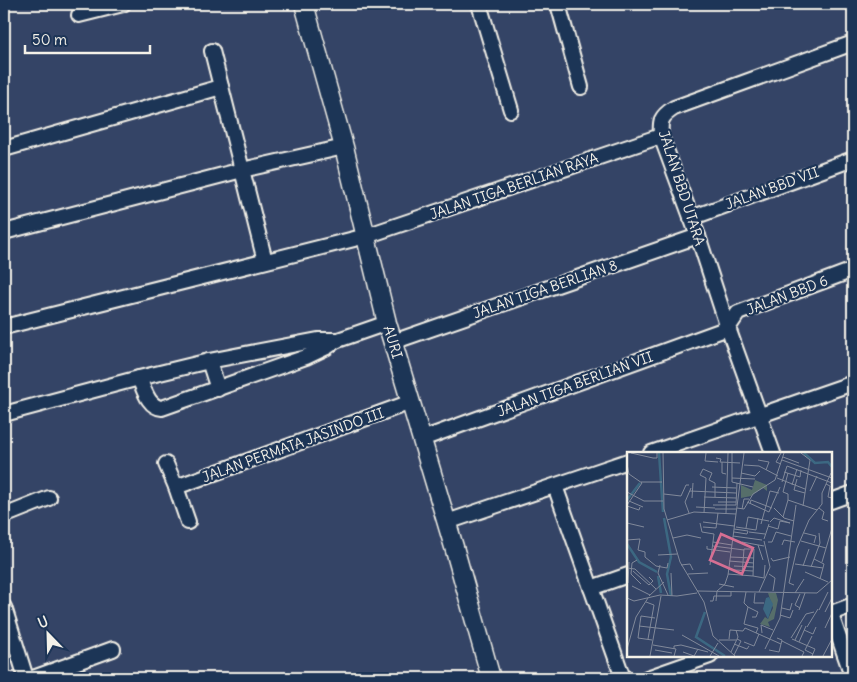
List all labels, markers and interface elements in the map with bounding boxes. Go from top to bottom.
scale bar [25,22,150,54]
text: 50 m [32,30,67,49]
street label: JALAN BBD UTARA [655,128,709,248]
street label: JALAN TIGA BERLIAN RAYA [427,149,601,223]
street label: JALAN BBD VII [723,163,821,213]
street label: JALAN TIGA BERLIAN 8 [470,256,620,322]
street label: JALAN BBD 6 [744,271,830,319]
street label: AURI [379,323,407,361]
street label: JALAN TIGA BERLIAN VII [495,347,655,421]
street label: JALAN PERMATA JASINDO III [200,404,386,486]
inset map [627,452,832,657]
north arrow [22,610,72,660]
text: U [35,612,51,632]

